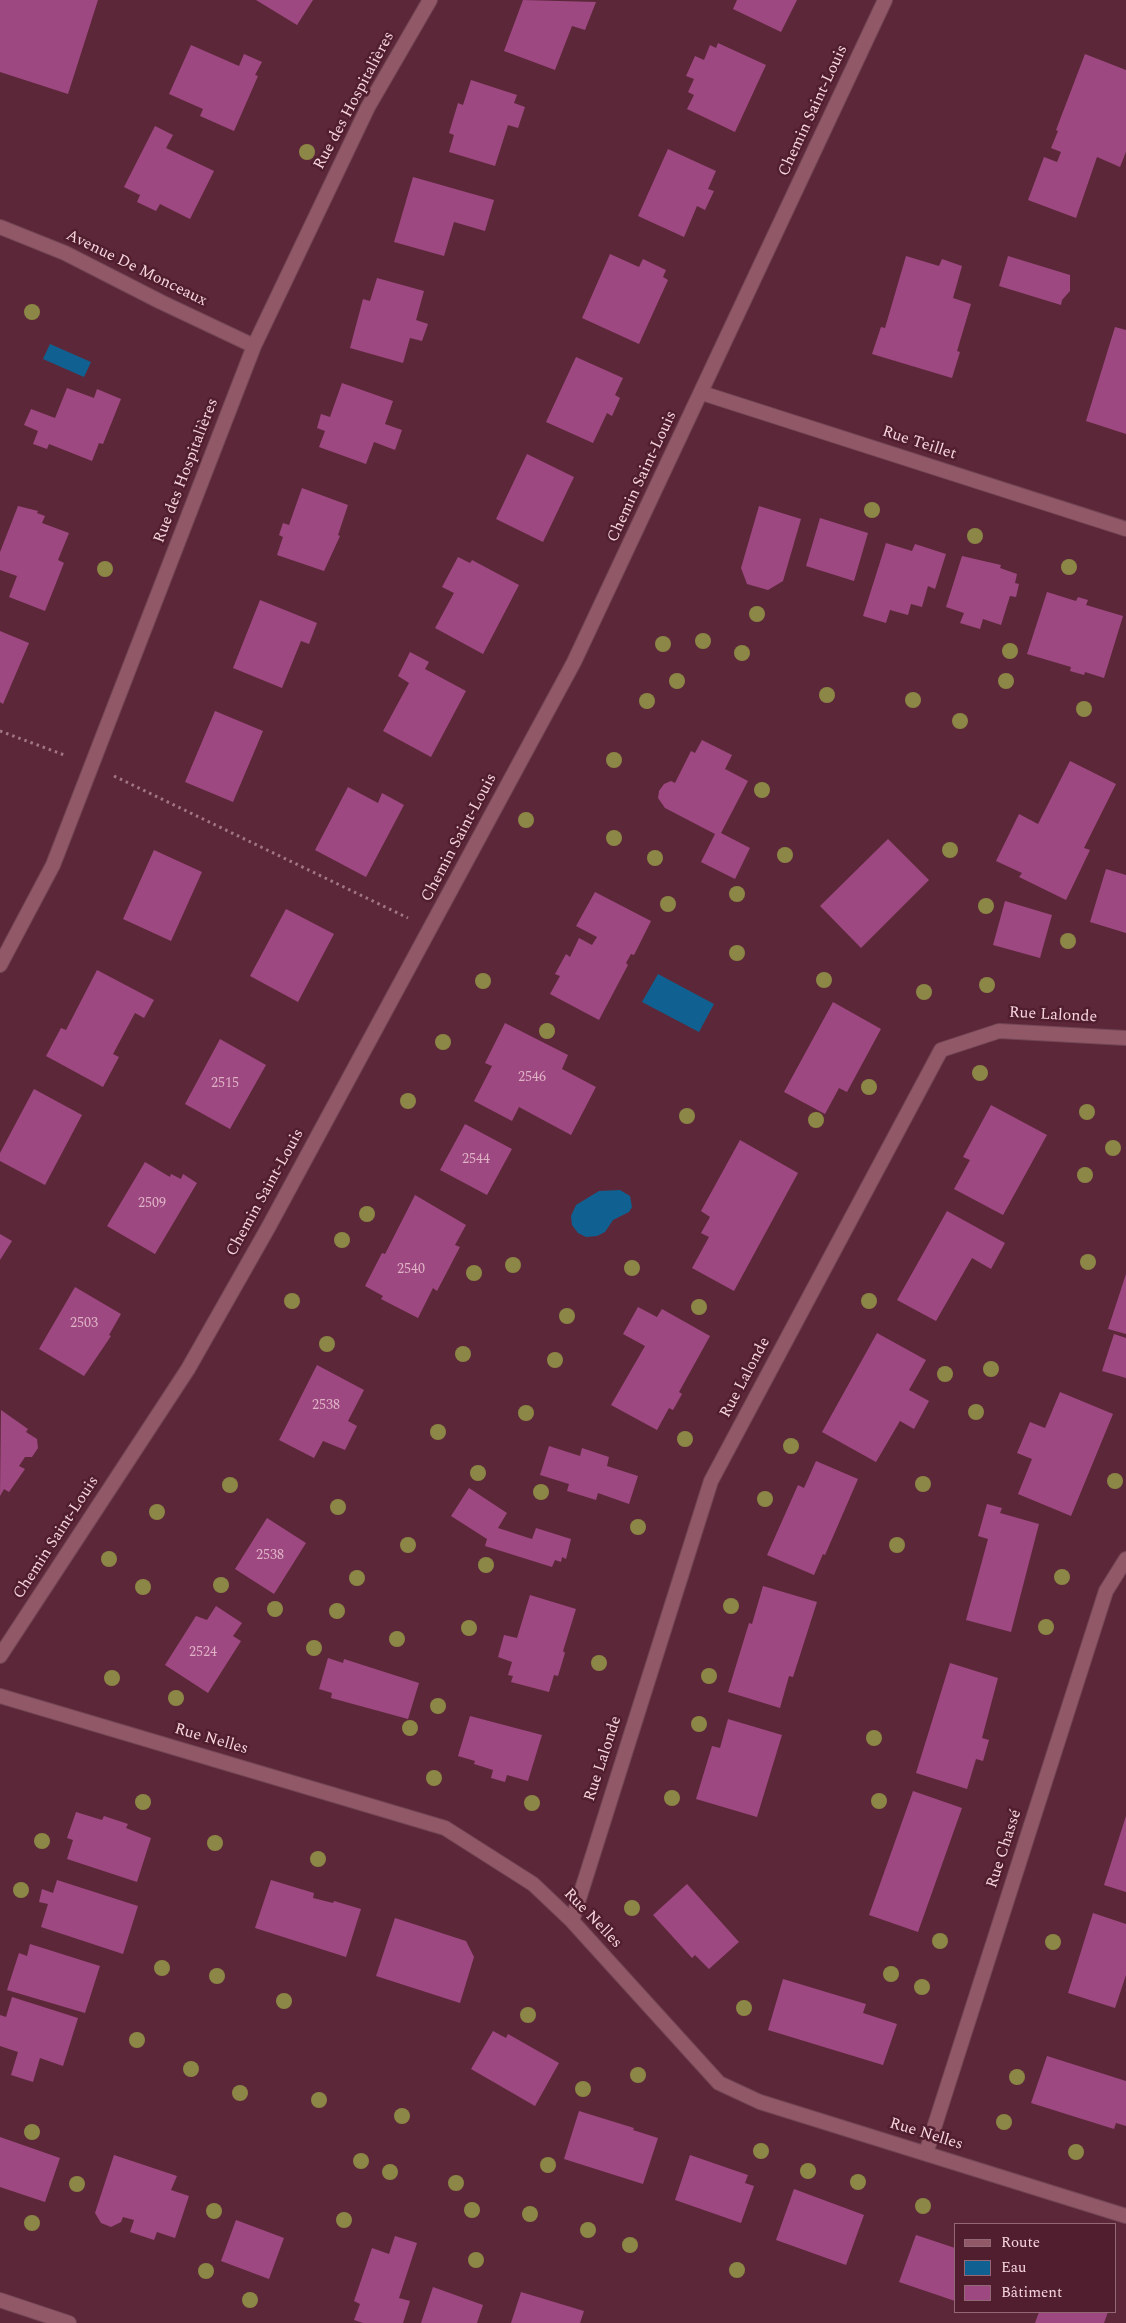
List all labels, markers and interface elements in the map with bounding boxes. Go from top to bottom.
street label: Rue des Hospitalières [311,29,399,173]
street label: Chemin Saint-Louis [775,42,853,180]
street label: Avenue De Monceaux [62,227,210,311]
street label: Rue des Hospitalières [151,396,223,546]
street label: Chemin Saint-Louis [604,408,682,546]
street label: Rue Teillet [879,423,959,465]
street label: Chemin Saint-Louis [418,771,502,905]
street label: Rue Lalonde [1008,1004,1098,1028]
house number: 2546 [518,1070,546,1086]
house number: 2515 [211,1076,239,1092]
street label: Chemin Saint-Louis [223,1126,309,1260]
house number: 2544 [462,1152,490,1168]
house number: 2509 [138,1196,166,1212]
house number: 2540 [397,1262,425,1278]
house number: 2503 [70,1316,98,1332]
street label: Rue Lalonde [717,1334,775,1422]
house number: 2538 [312,1398,340,1414]
street label: Chemin Saint-Louis [10,1473,104,1603]
house number: 2538 [256,1548,284,1564]
house number: 2524 [189,1645,217,1661]
street label: Rue Lalonde [581,1714,627,1804]
street label: Rue Nelles [172,1720,250,1760]
street label: Rue Chassé [983,1807,1027,1891]
street label: Rue Nelles [559,1885,625,1953]
street label: Rue Nelles [887,2115,965,2155]
legend [954,2223,1116,2313]
text: Route [1001,2231,1040,2254]
text: Eau [1001,2256,1027,2279]
text: Bâtiment [1001,2281,1062,2304]

